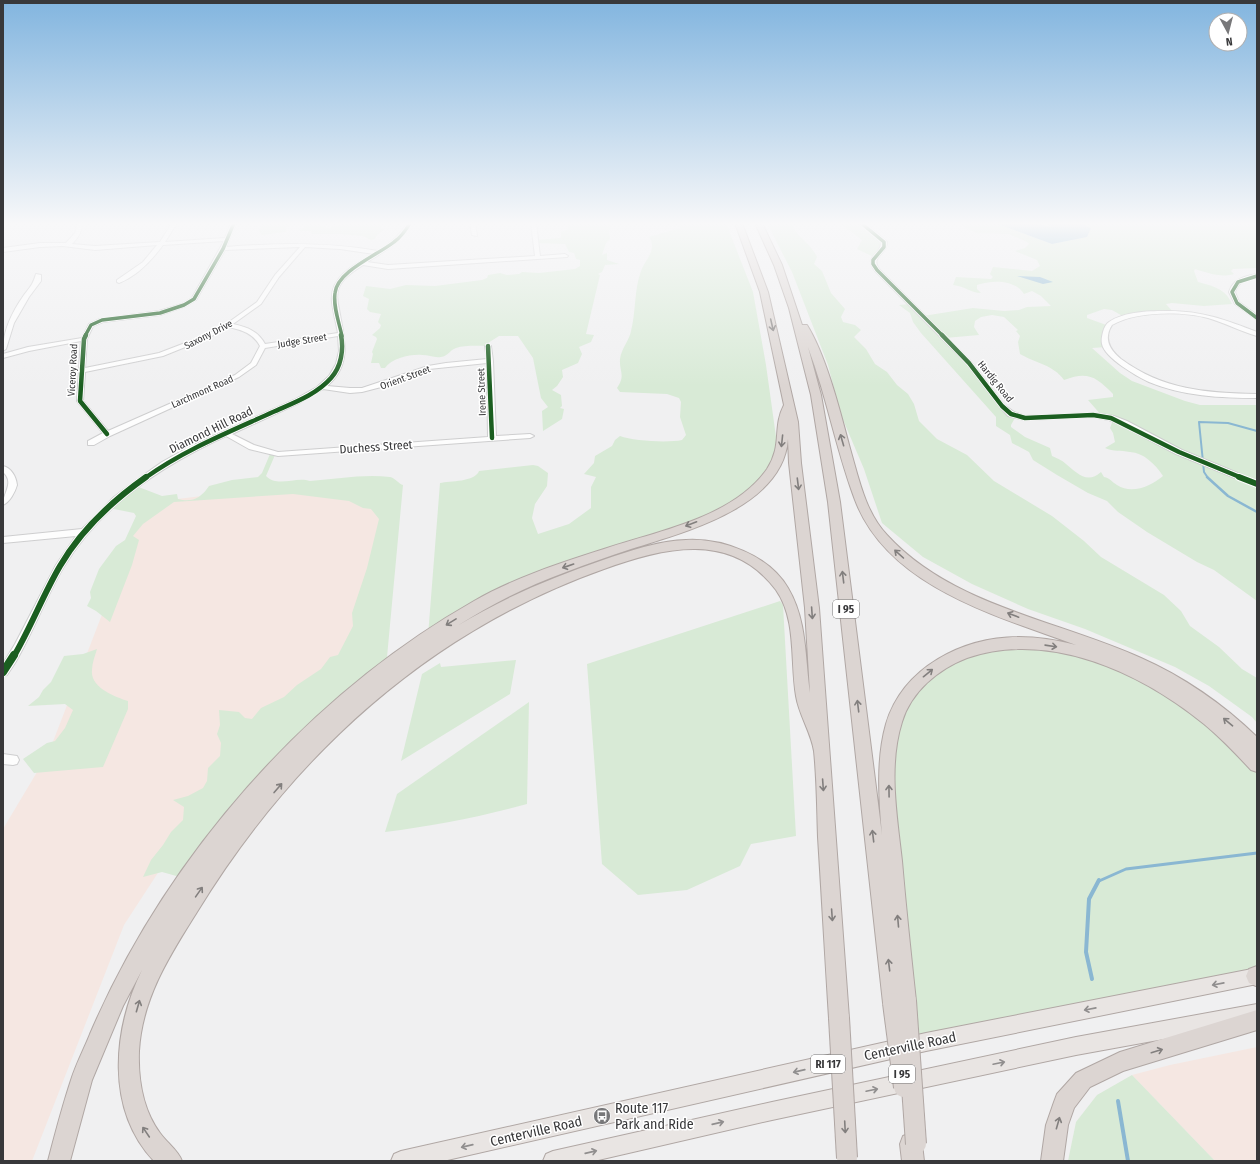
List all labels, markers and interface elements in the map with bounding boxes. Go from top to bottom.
north arrow [1208,12,1248,52]
text: N [1225,35,1233,48]
street label: Saxony Drive [182,318,235,352]
one-way arrow [768,318,776,331]
street label: Judge Street [277,331,328,351]
street label: Viceroy Road [66,343,80,397]
street label: Hardig Road [975,358,1016,405]
street label: Orient Street [379,363,433,393]
street label: Irene Street [475,367,489,416]
street label: Larchmont Road [170,373,235,411]
street label: Diamond Hill Road [167,404,255,456]
one-way arrow [778,434,786,447]
one-way arrow [838,434,846,447]
street label: Duchess Street [339,437,413,457]
one-way arrow [794,477,802,490]
one-way arrow [686,520,698,528]
one-way arrow [895,550,905,559]
one-way arrow [563,562,575,570]
one-way arrow [839,571,847,584]
road number: I 95 [833,600,859,618]
one-way arrow [808,606,815,619]
one-way arrow [1007,611,1019,619]
one-way arrow [445,618,457,626]
one-way arrow [1044,642,1057,650]
one-way arrow [922,668,933,677]
one-way arrow [854,700,862,713]
one-way arrow [1223,717,1234,726]
one-way arrow [820,778,827,791]
one-way arrow [273,783,282,794]
one-way arrow [885,785,892,798]
one-way arrow [870,829,877,842]
one-way arrow [195,886,203,897]
one-way arrow [828,908,836,921]
one-way arrow [895,915,902,928]
one-way arrow [885,959,892,972]
one-way arrow [1212,980,1225,988]
one-way arrow [135,999,142,1012]
one-way arrow [1084,1006,1097,1014]
street label: Centerville Road [863,1028,958,1065]
one-way arrow [1150,1047,1163,1054]
road number: RI 117 [811,1055,845,1073]
one-way arrow [993,1059,1006,1067]
road number: I 95 [889,1065,915,1083]
one-way arrow [793,1067,806,1075]
one-way arrow [865,1086,878,1094]
place label: Route 117 Park and Ride [615,1100,694,1133]
bus stop icon: Route 117 Park and Ride [592,1106,612,1126]
street label: Centerville Road [489,1113,584,1150]
one-way arrow [1055,1116,1062,1129]
one-way arrow [711,1119,724,1127]
one-way arrow [841,1120,848,1133]
one-way arrow [142,1126,150,1137]
one-way arrow [461,1143,474,1151]
one-way arrow [584,1148,597,1156]

